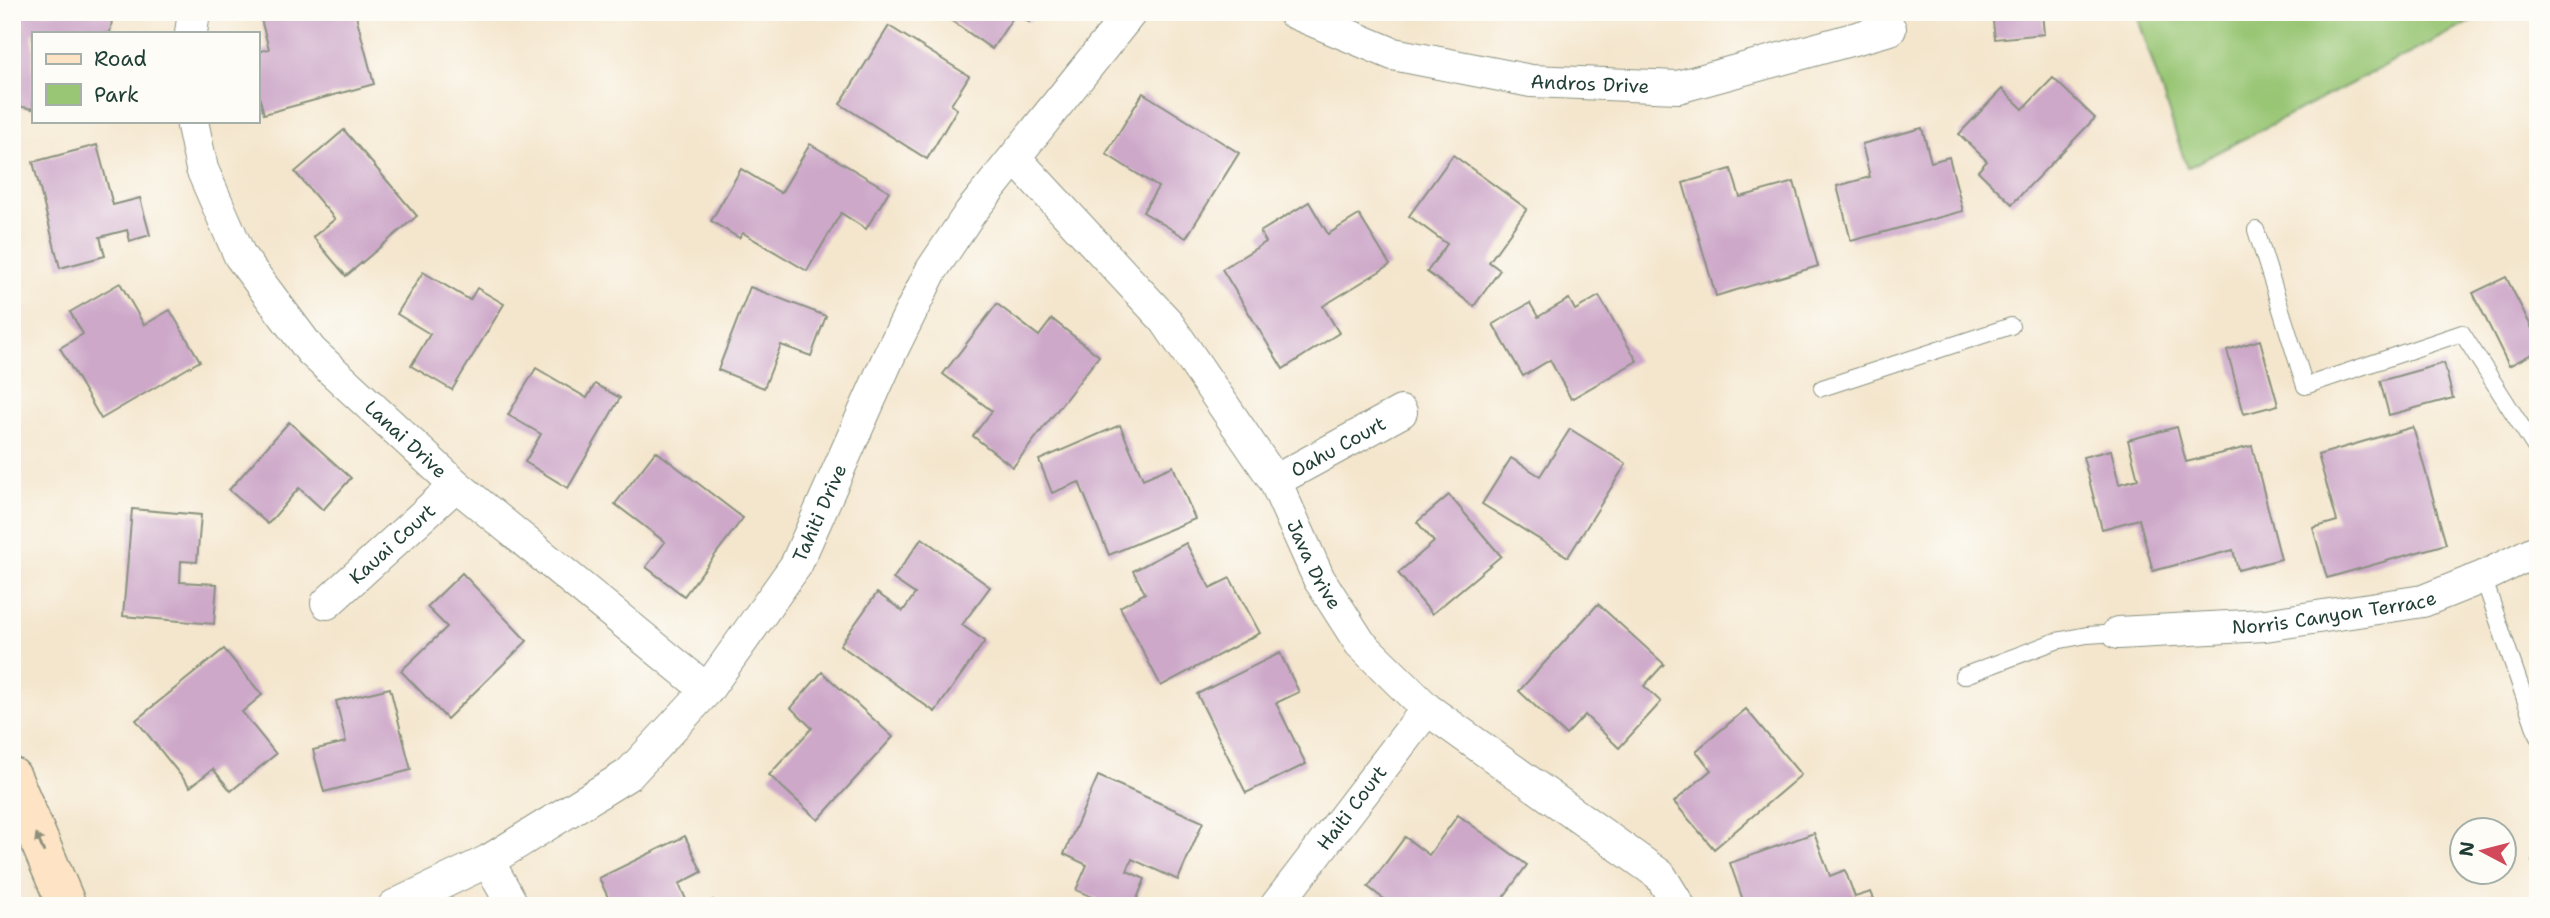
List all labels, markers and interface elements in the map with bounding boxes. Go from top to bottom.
legend [32,32,259,122]
text: Road [94,45,147,73]
street label: Andros Drive [1530,68,1650,98]
text: Park [94,81,139,109]
street label: Lanai Drive [359,394,453,483]
street label: Oahu Court [1286,410,1390,483]
street label: Tahiti Drive [787,460,852,566]
street label: Kauai Court [344,498,440,589]
street label: Java Drive [1281,516,1348,614]
street label: Norris Canyon Terrace [2231,585,2440,639]
street label: Haiti Court [1311,760,1392,855]
north arrow [2448,816,2518,886]
one-way arrow [34,833,46,853]
text: N [2453,840,2480,858]

